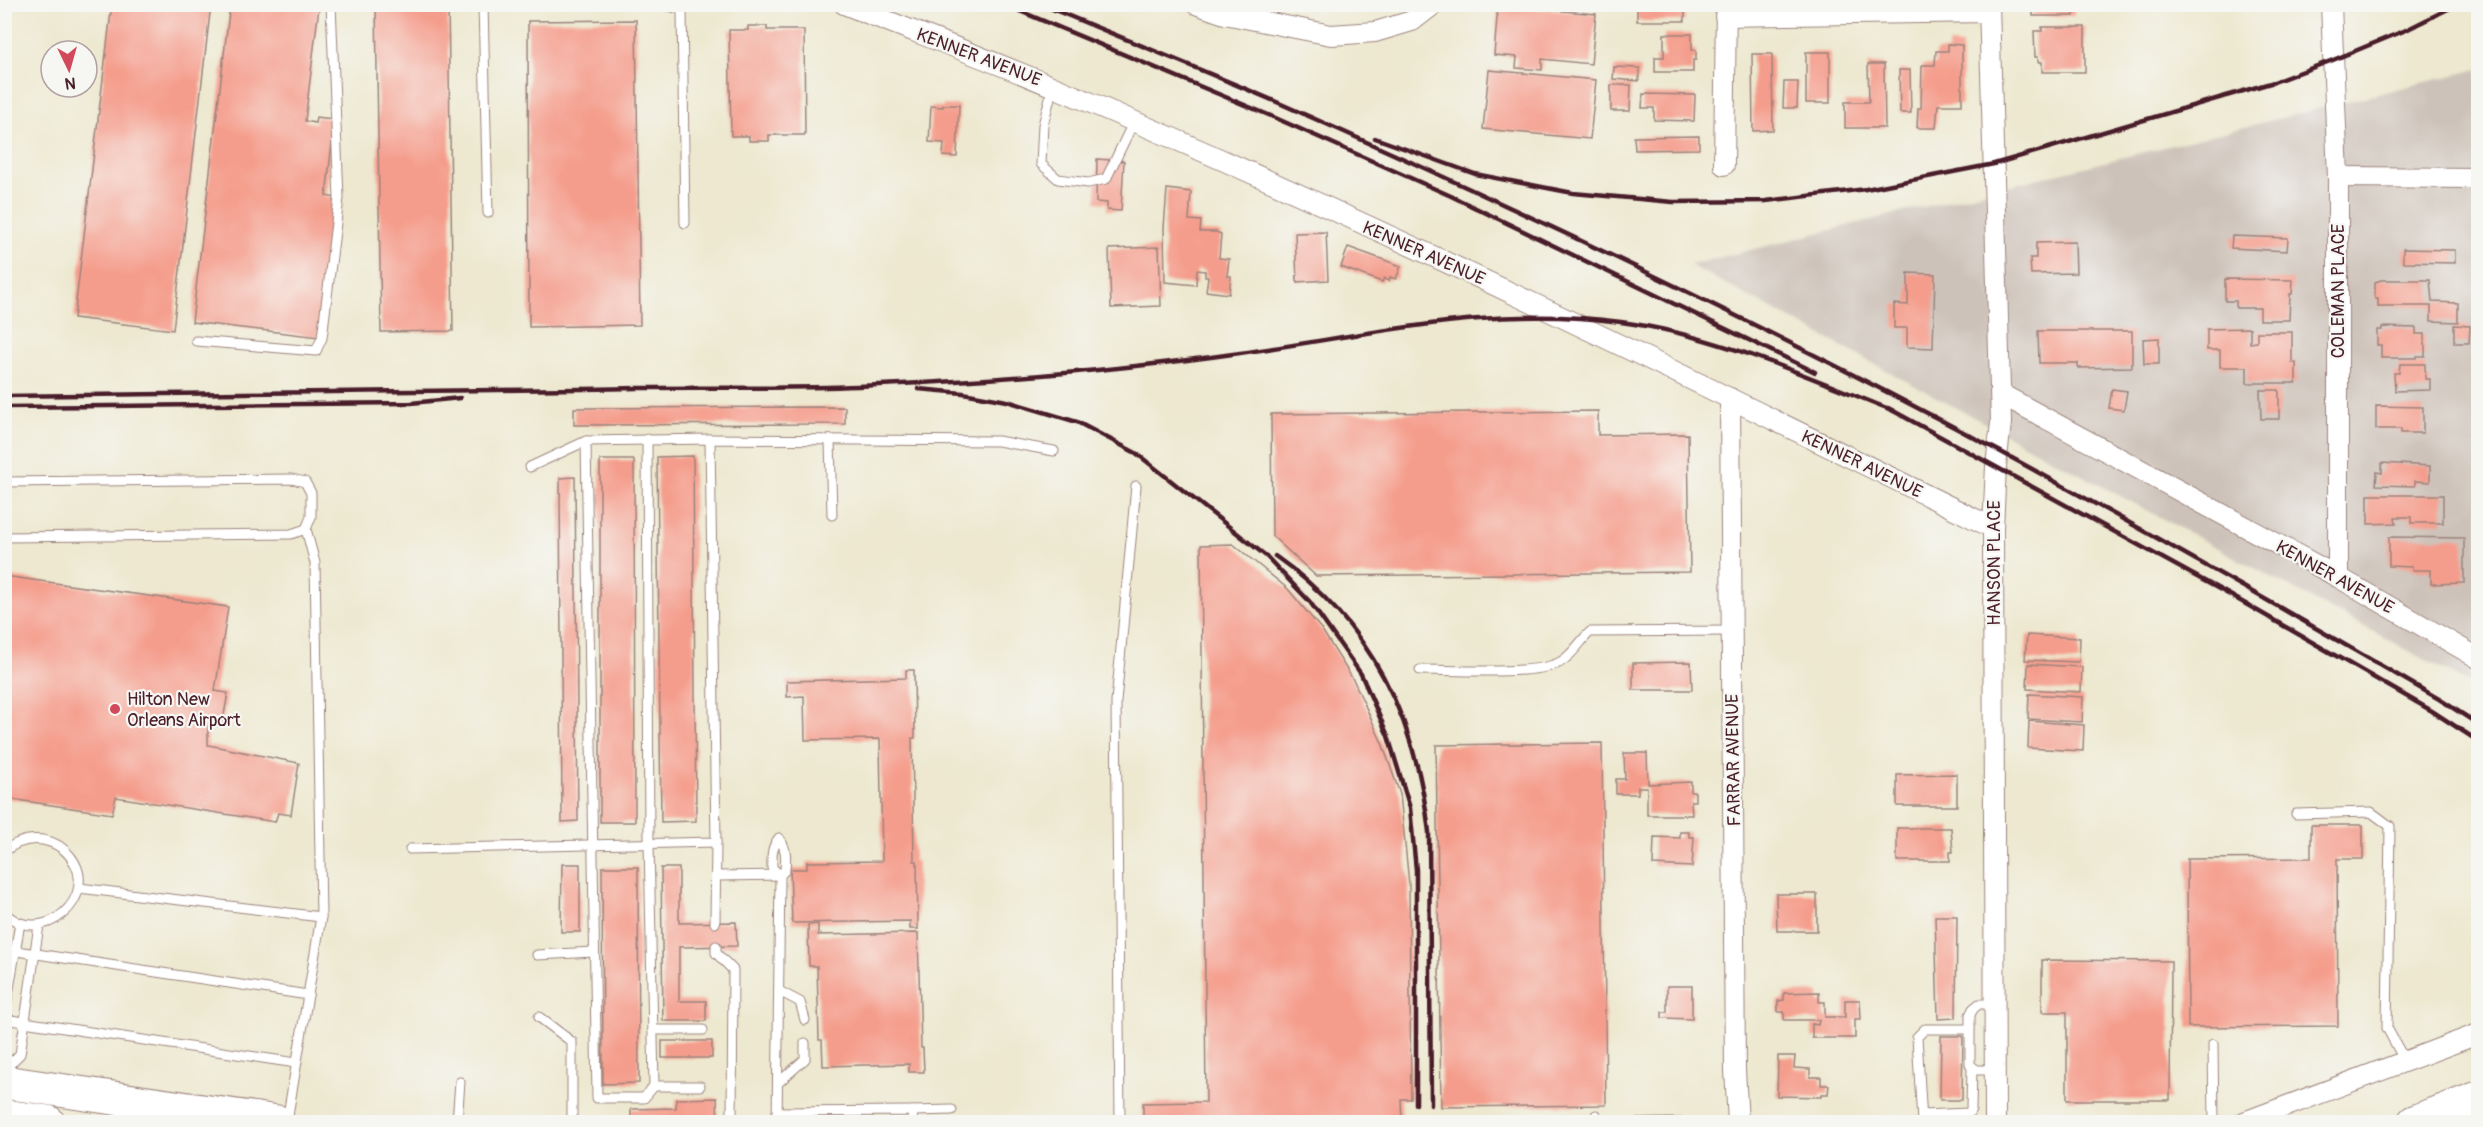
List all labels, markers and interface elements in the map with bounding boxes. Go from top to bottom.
street label: KENNER AVENUE [913,23,1045,92]
north arrow [39,39,99,99]
text: N [64,73,76,93]
street label: KENNER AVENUE [1359,216,1489,291]
street label: COLEMAN PLACE [2327,224,2350,358]
street label: KENNER AVENUE [1797,425,1926,504]
street label: HANSON PLACE [1983,500,2006,626]
street label: KENNER AVENUE [2272,535,2398,619]
place label: Hilton New Orleans Airport [127,688,242,732]
street label: FARRAR AVENUE [1721,693,1746,827]
marker: Hilton New Orleans Airport [108,702,122,716]

